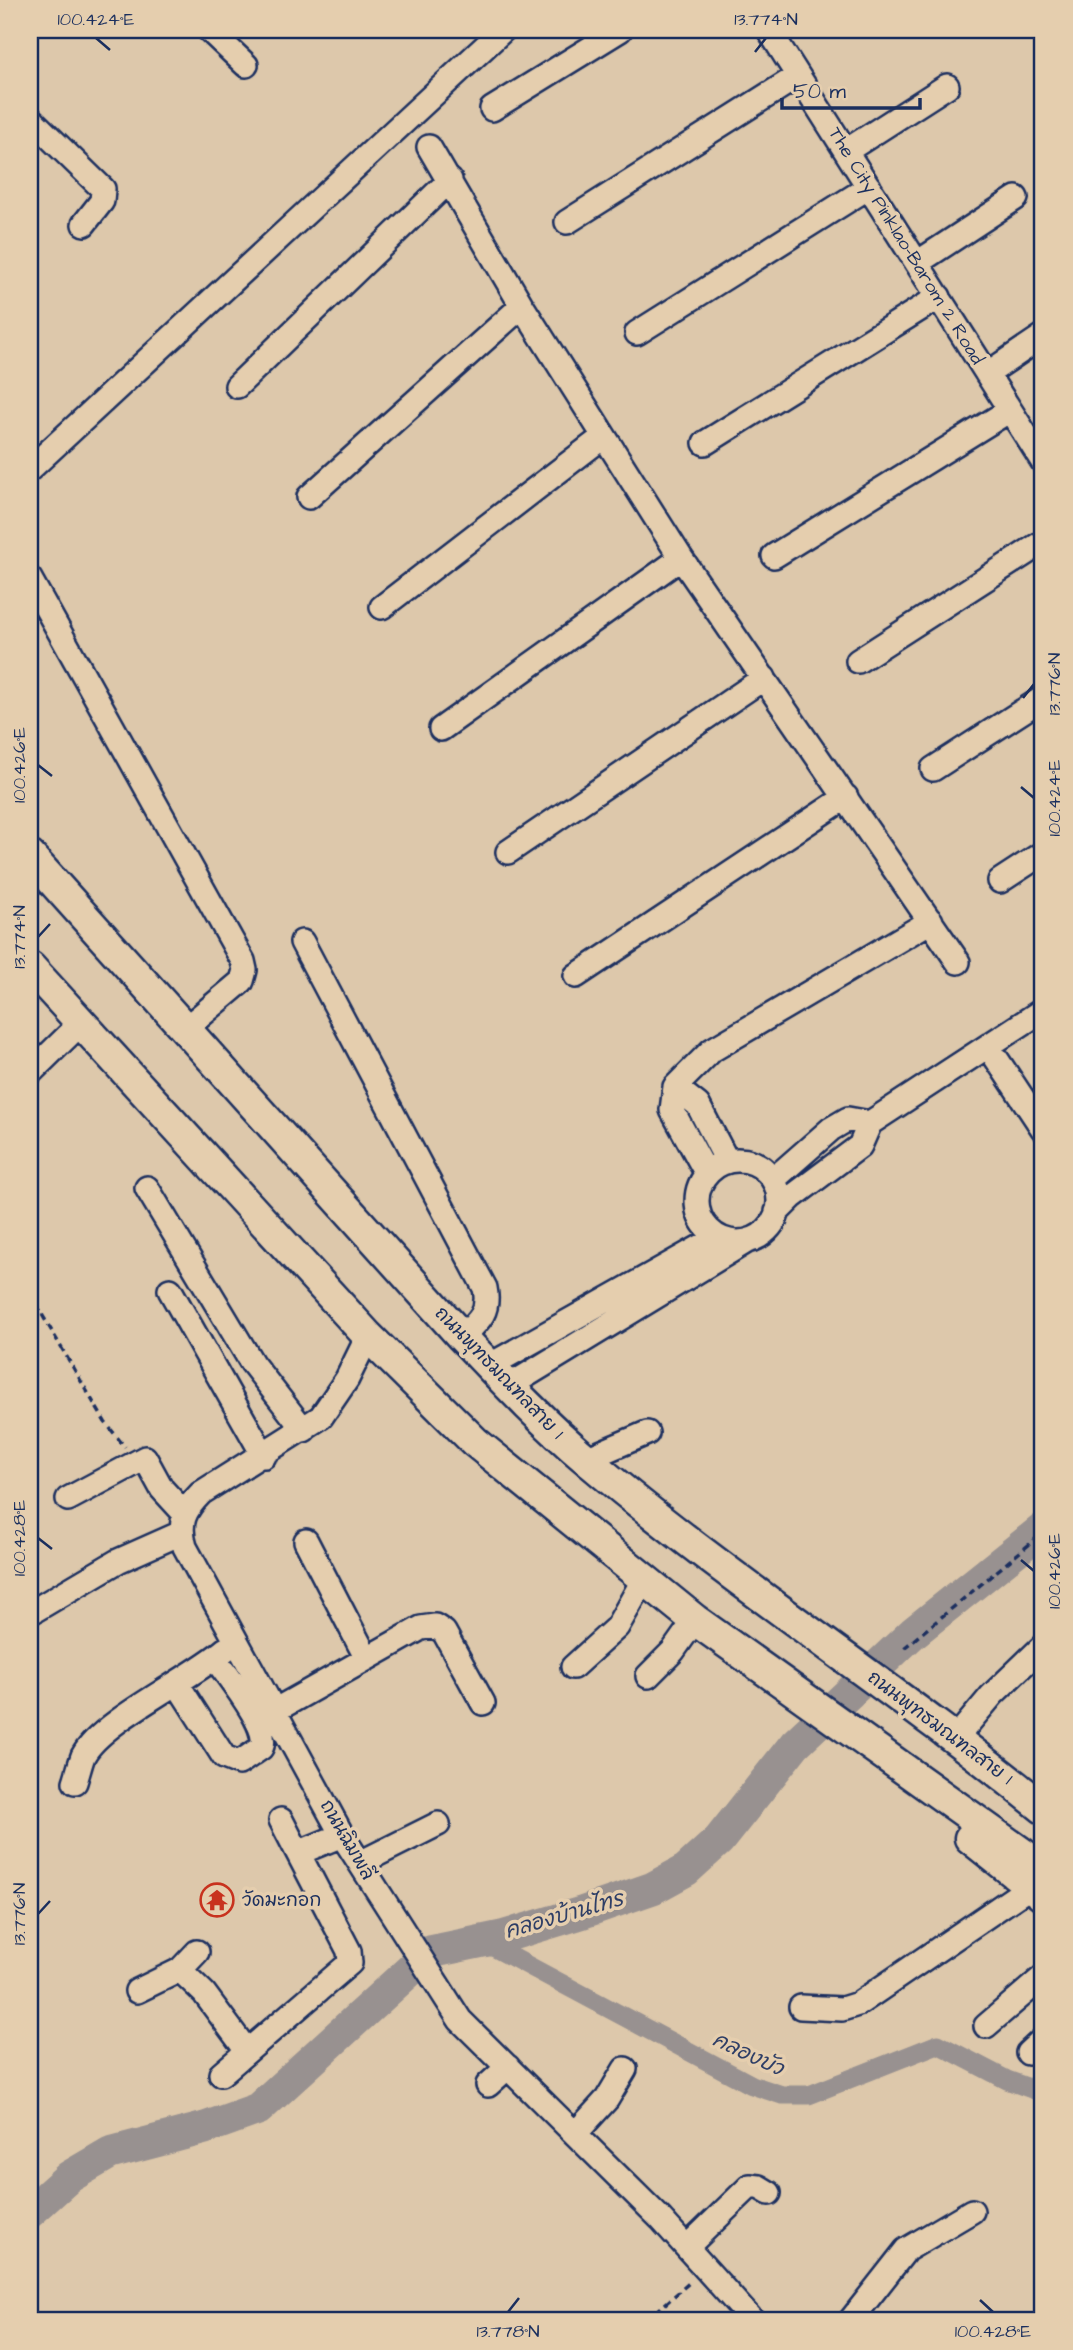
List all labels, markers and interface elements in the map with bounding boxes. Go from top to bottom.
text: 100.424°E [58,7,135,32]
text: 13.774°N [734,7,798,32]
scale bar [782,66,921,110]
text: 50 m [793,77,847,106]
street label: The City Pinklao-Barom 2 Road [821,122,991,371]
text: 13.776°N [1042,653,1067,715]
text: 100.426°E [7,727,32,803]
text: 100.424°E [1042,759,1067,836]
text: 13.774°N [7,905,32,969]
street label: ถนนพุทธมณฑลสาย 1 [428,1300,570,1446]
text: 100.428°E [7,1499,32,1576]
text: 100.426°E [1042,1533,1067,1609]
street label: ถนนพุทธมณฑลสาย 1 [862,1664,1019,1792]
street label: ถนนฉิมพลี [313,1795,381,1885]
temple icon: วัดมะกอก [198,1881,236,1919]
text: 13.776°N [7,1883,32,1945]
water label: คลองบ้านไทร [501,1884,628,1946]
place label: วัดมะกอก [242,1887,322,1914]
water label: คลองบัว [708,2025,790,2084]
text: 13.778°N [476,2319,540,2344]
text: 100.428°E [955,2319,1032,2344]

